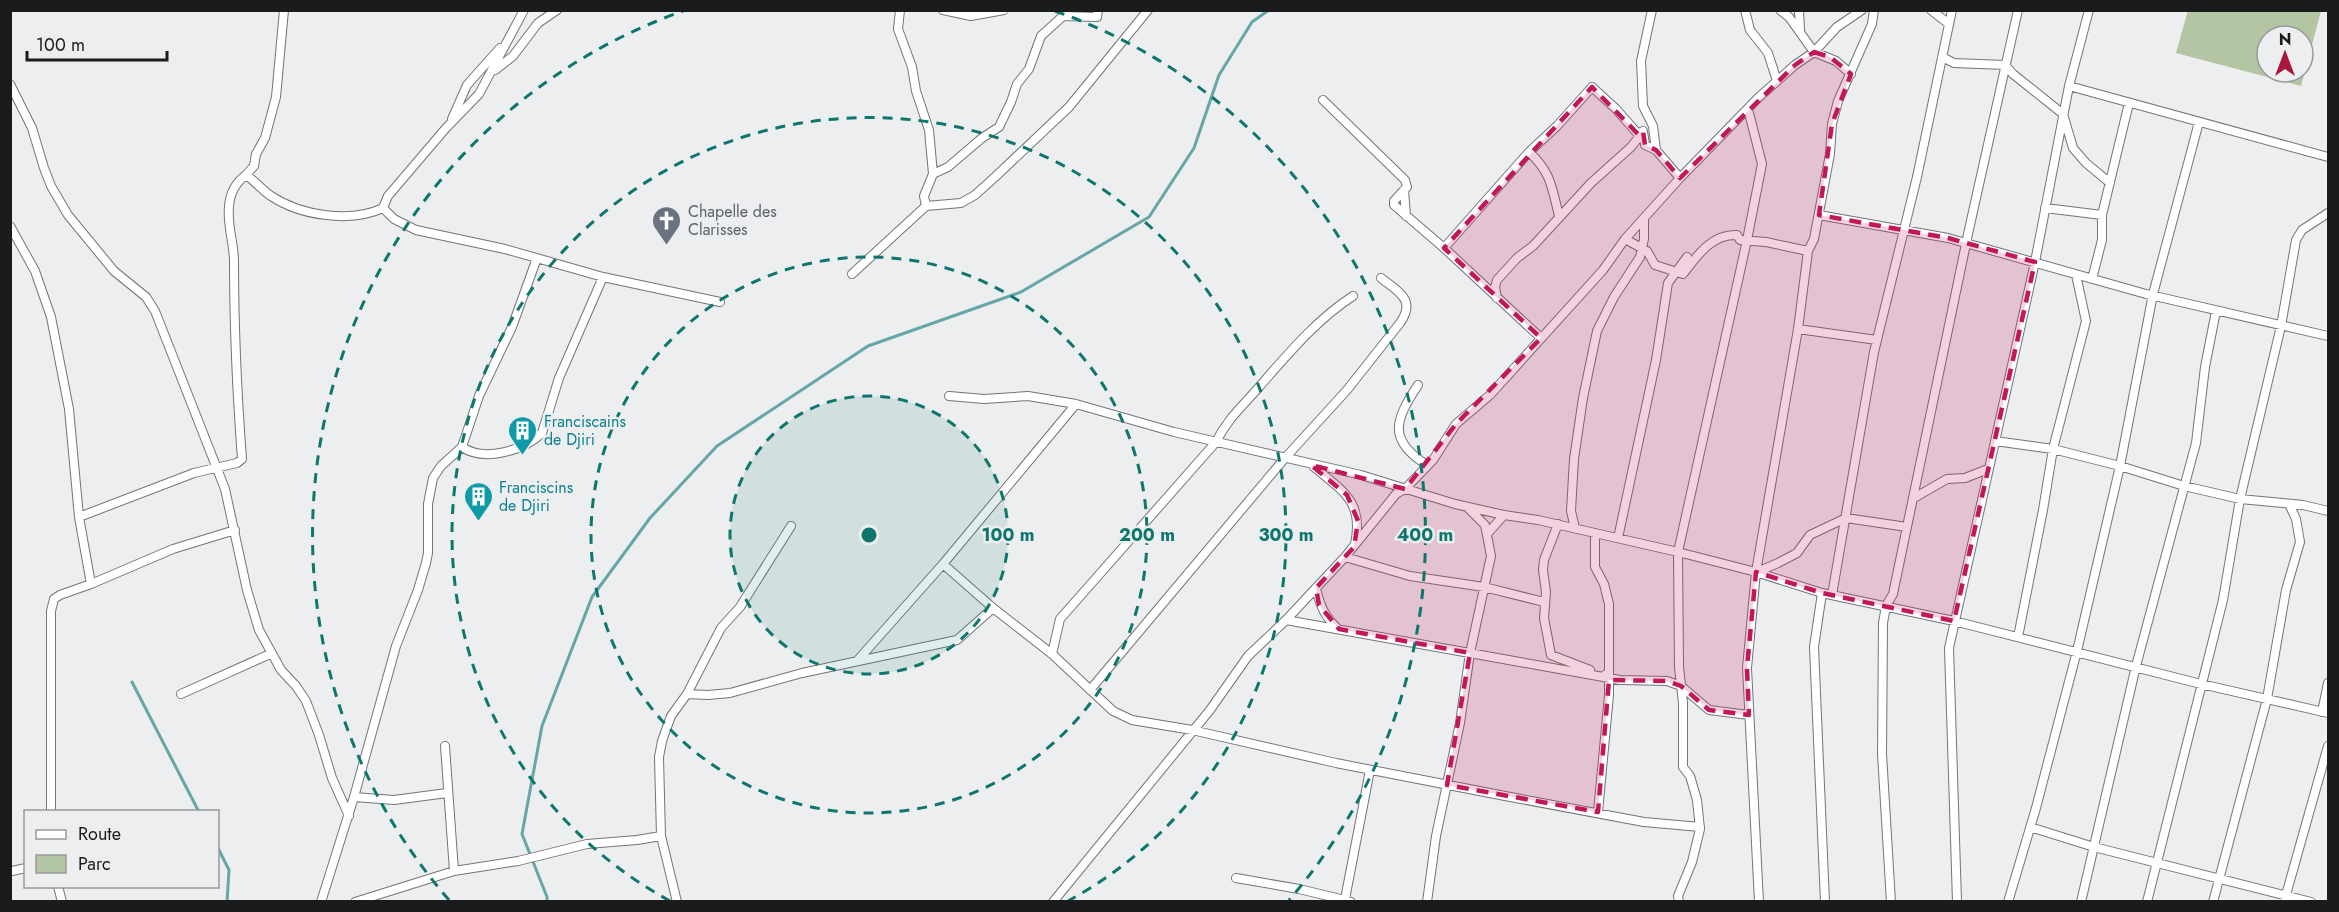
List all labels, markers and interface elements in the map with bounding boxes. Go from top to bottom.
scale bar [27,24,166,62]
north arrow [2255,24,2315,84]
text: N [2279,28,2291,51]
text: 100 m [36,32,85,58]
place label: Chapelle des Clarisses [688,200,777,241]
church icon: Chapelle des Clarisses [651,204,683,246]
place label: Franciscains de Djiri [544,410,626,451]
building icon: Franciscains de Djiri [507,414,539,456]
place label: Franciscins de Djiri [499,476,573,517]
building icon: Franciscins de Djiri [462,480,494,522]
text: 100 m [981,522,1035,548]
text: 200 m [1119,522,1175,548]
text: 300 m [1258,522,1314,548]
text: 400 m [1397,522,1453,548]
centre of rings [859,525,879,545]
legend [24,810,219,888]
text: Route [78,821,121,847]
text: Parc [78,851,111,877]

